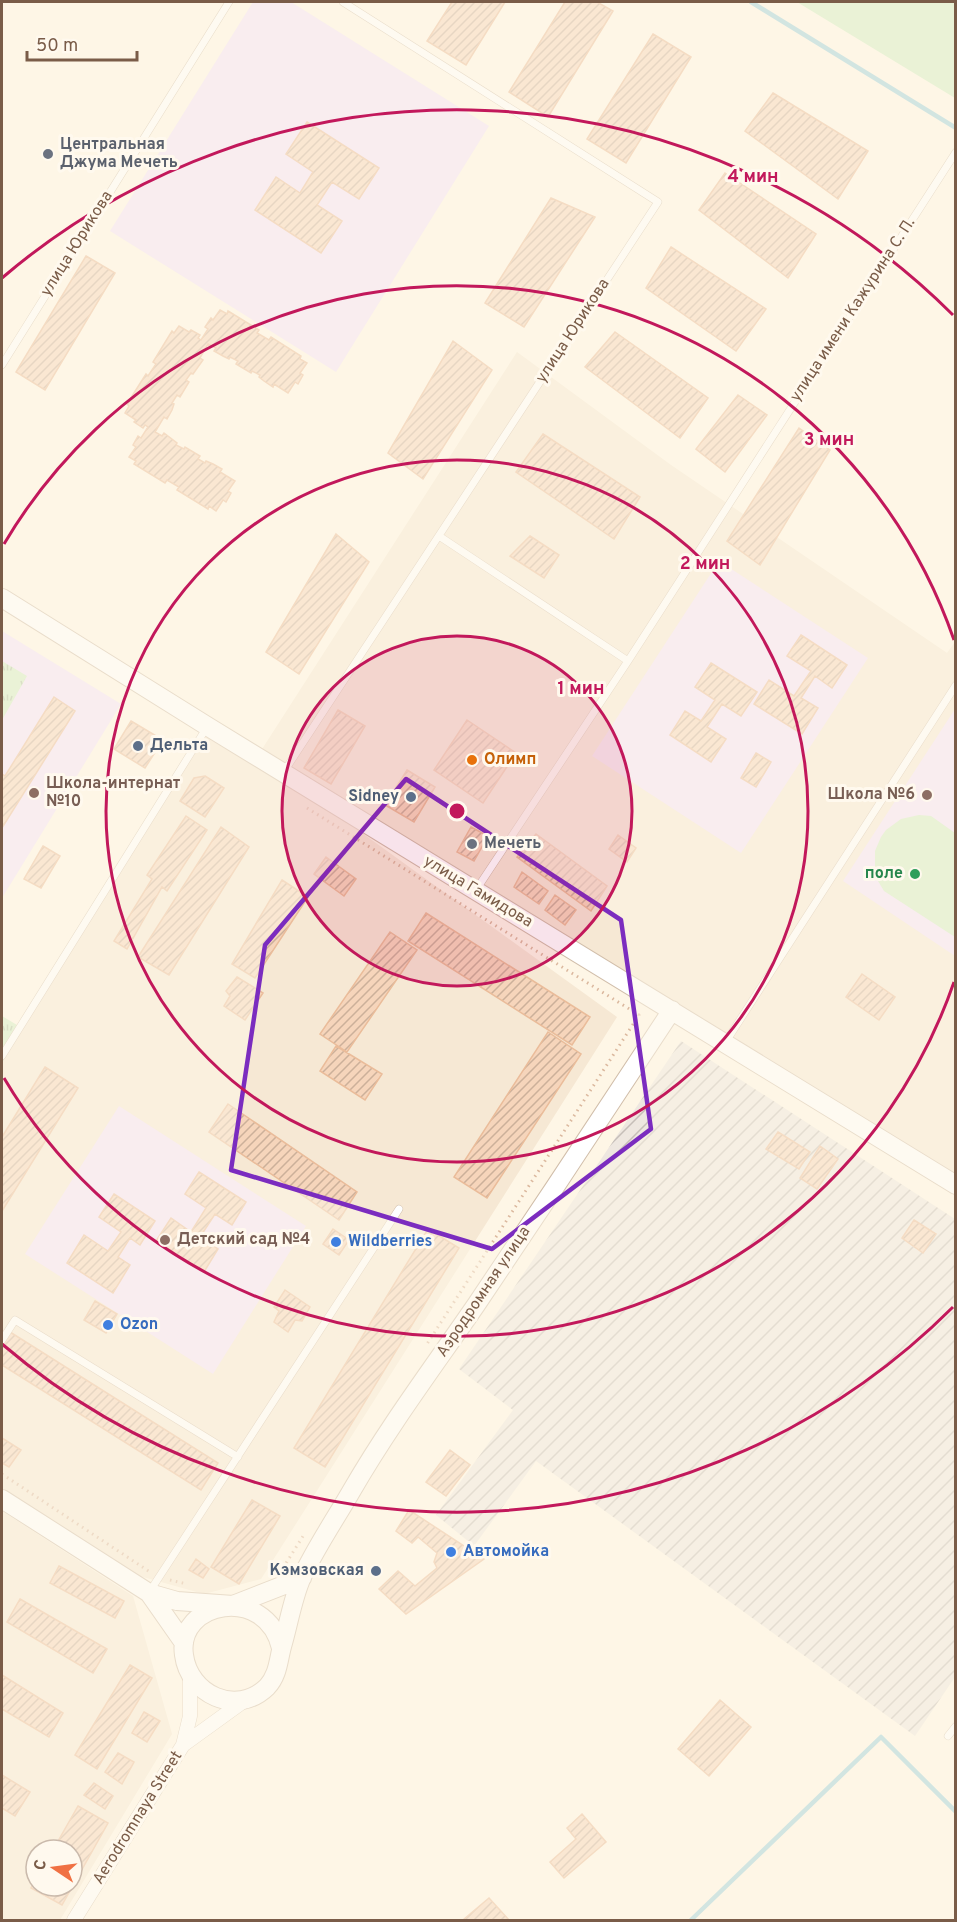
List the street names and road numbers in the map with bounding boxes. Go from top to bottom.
street label: улица Юрикова [37,188,117,300]
street label: улица имени Кажурина С. П. [786,214,920,406]
street label: улица Юрикова [532,275,614,387]
street label: улица Гамидова [420,852,536,932]
street label: Аэродромная улица [433,1223,535,1361]
street label: Aerodromnaya Street [89,1748,187,1888]

